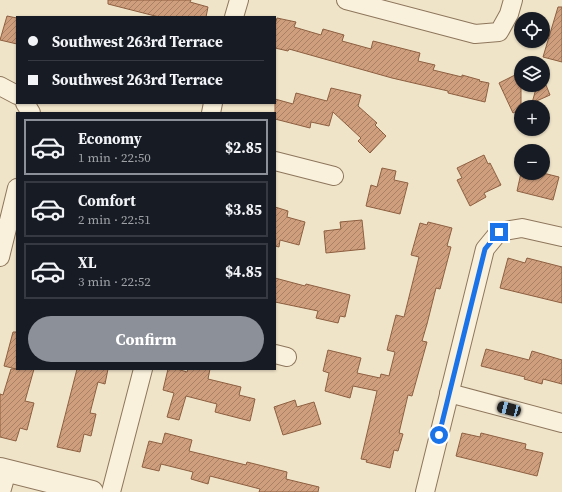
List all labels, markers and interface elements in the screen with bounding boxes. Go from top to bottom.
map controls [514,12,550,180]
button: locate [514,12,550,48]
text: Southwest 263rd Terrace [52,31,223,52]
button: layers [514,56,550,92]
text: Southwest 263rd Terrace [52,69,223,90]
button: + [514,100,550,136]
text: Economy [78,128,142,149]
icon: car [30,129,66,165]
text: $2.85 [225,137,262,158]
button: − [514,144,550,180]
text: 1 min · 22:50 [78,149,151,166]
text: Comfort [78,190,136,211]
icon: car [30,191,66,227]
text: $3.85 [225,199,262,220]
text: 2 min · 22:51 [78,211,151,228]
route end [490,223,508,241]
text: XL [78,252,97,273]
icon: car [30,253,66,289]
text: $4.85 [225,261,262,282]
text: 3 min · 22:52 [78,273,151,290]
button: Confirm [28,316,264,362]
car [496,400,522,418]
route start [430,426,448,444]

